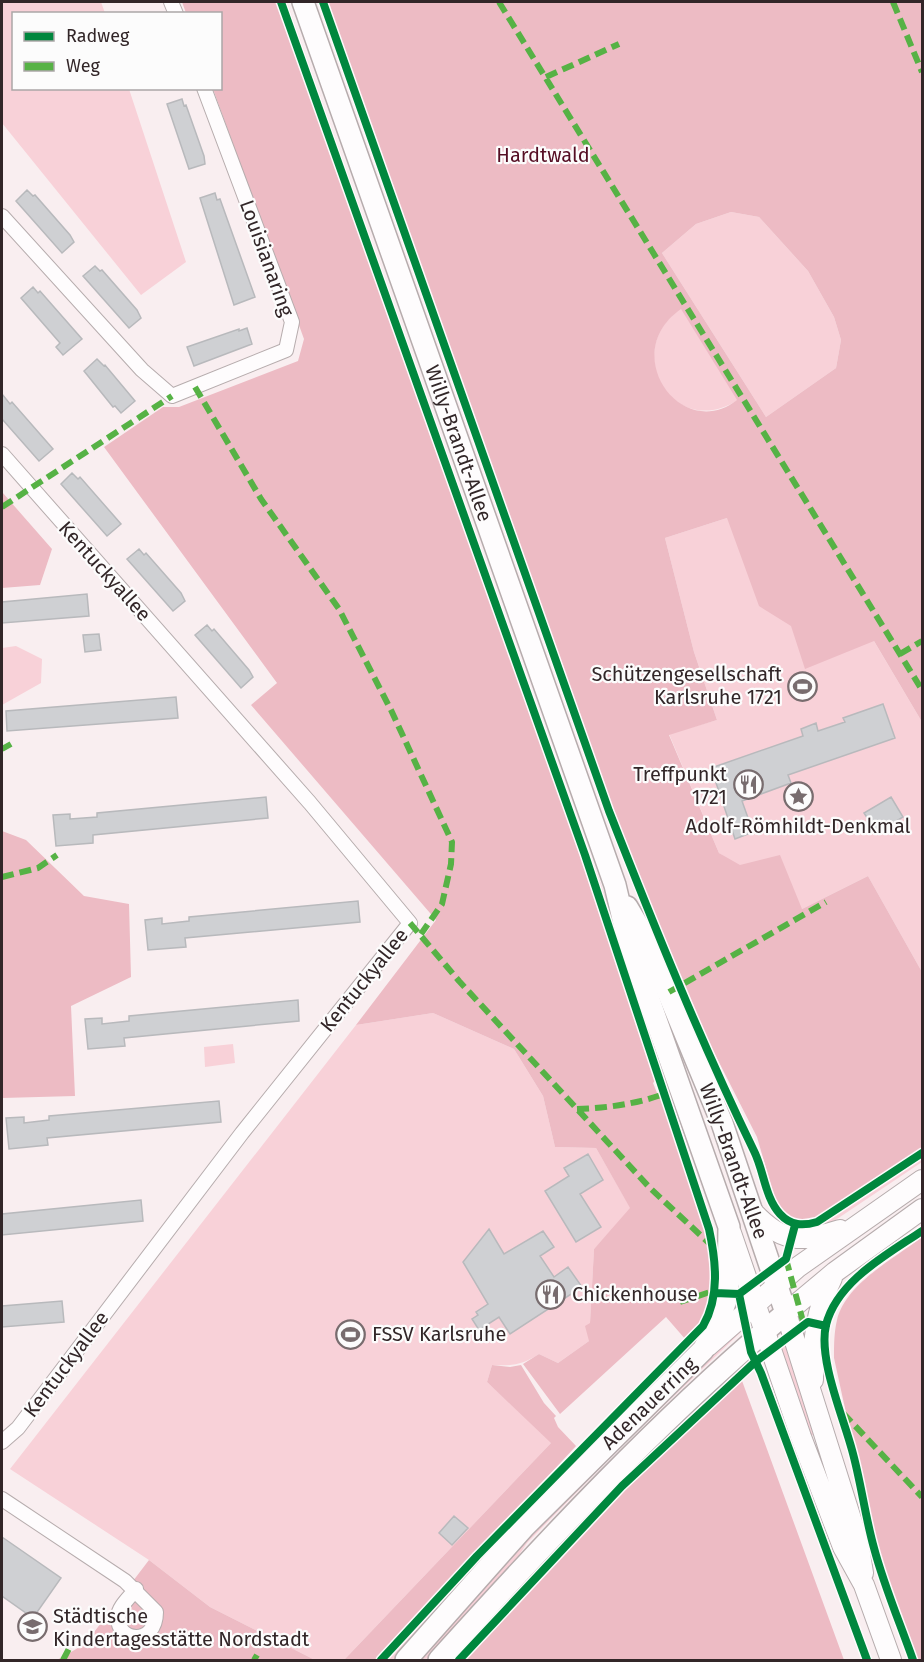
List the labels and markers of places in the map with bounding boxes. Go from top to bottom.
place label: Schützengesellschaft Karlsruhe 1721 [591,662,783,709]
sports icon: Schützengesellschaft Karlsruhe 1721 [787,670,819,702]
place label: Treffpunkt 1721 [633,762,728,809]
restaurant icon: Treffpunkt 1721 [732,769,764,801]
place icon: Adolf-Römhildt-Denkmal [782,780,814,812]
place label: Adolf-Römhildt-Denkmal [686,814,911,838]
restaurant icon: Chickenhouse [535,1278,567,1310]
place label: Chickenhouse [572,1282,698,1306]
sports icon: FSSV Karlsruhe [335,1318,367,1350]
place label: FSSV Karlsruhe [372,1322,506,1346]
place label: Städtische Kindertagesstätte Nordstadt [53,1604,310,1651]
school or university icon: Städtische Kindertagesstätte Nordstadt [16,1611,48,1643]

